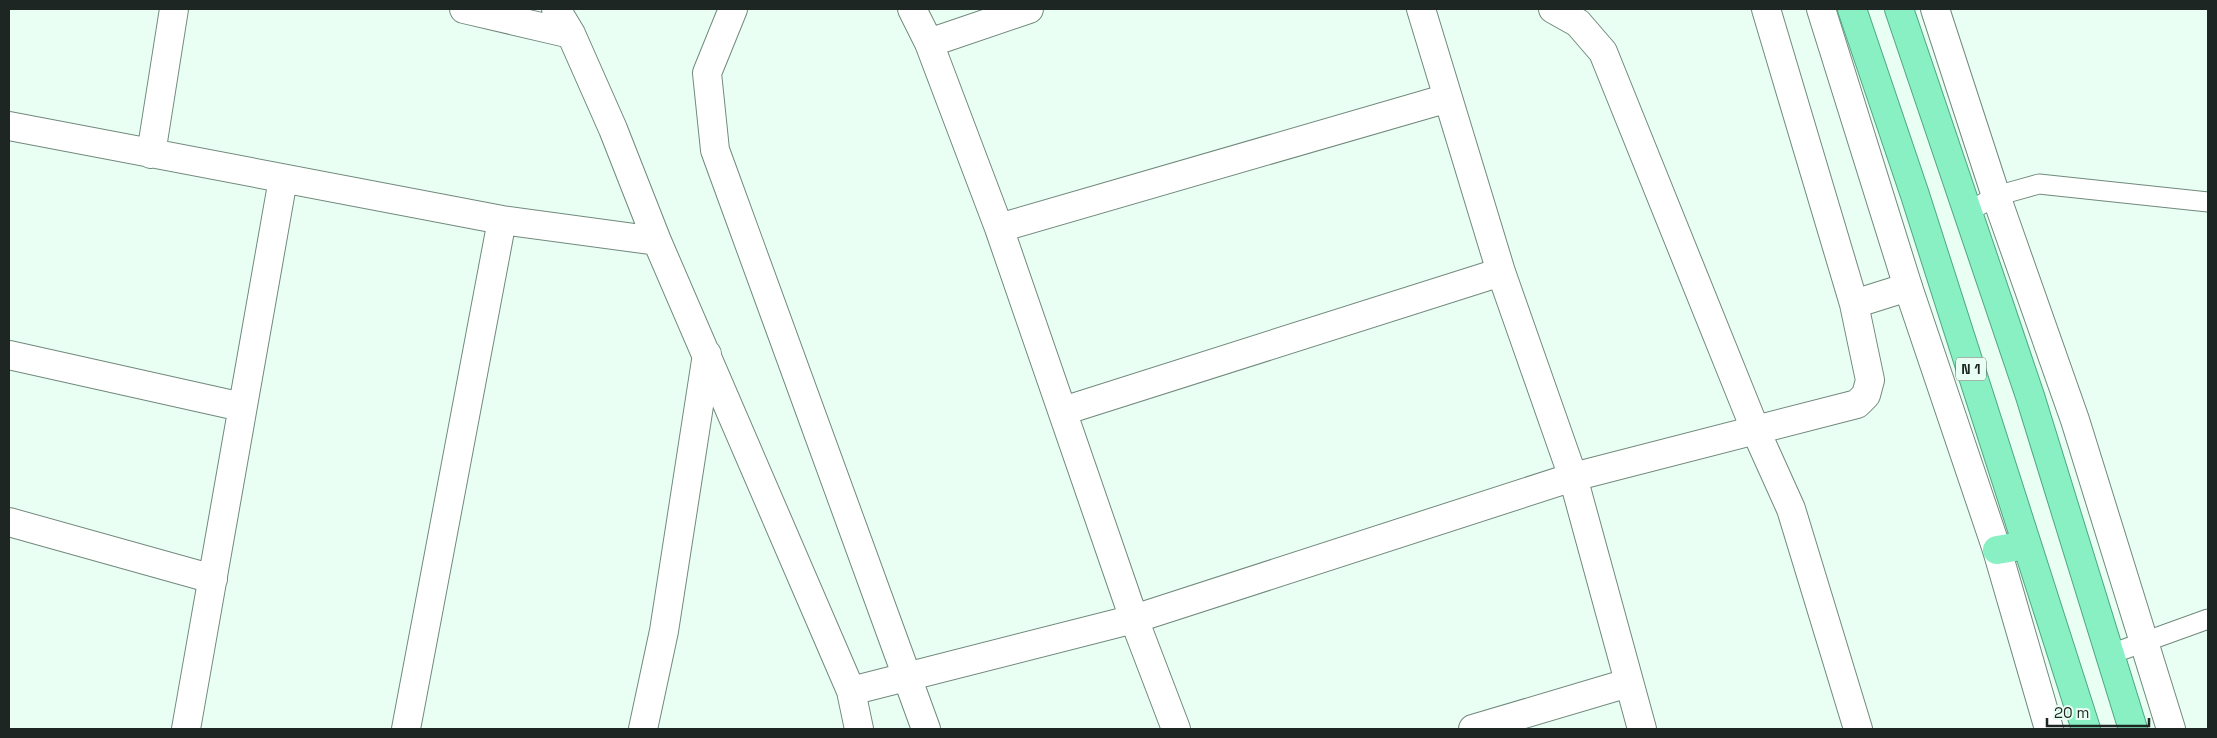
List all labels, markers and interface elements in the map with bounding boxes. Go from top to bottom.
road number: N 1 [1956,358,1986,380]
scale bar [2047,696,2150,728]
text: 20 m [2054,703,2089,722]

